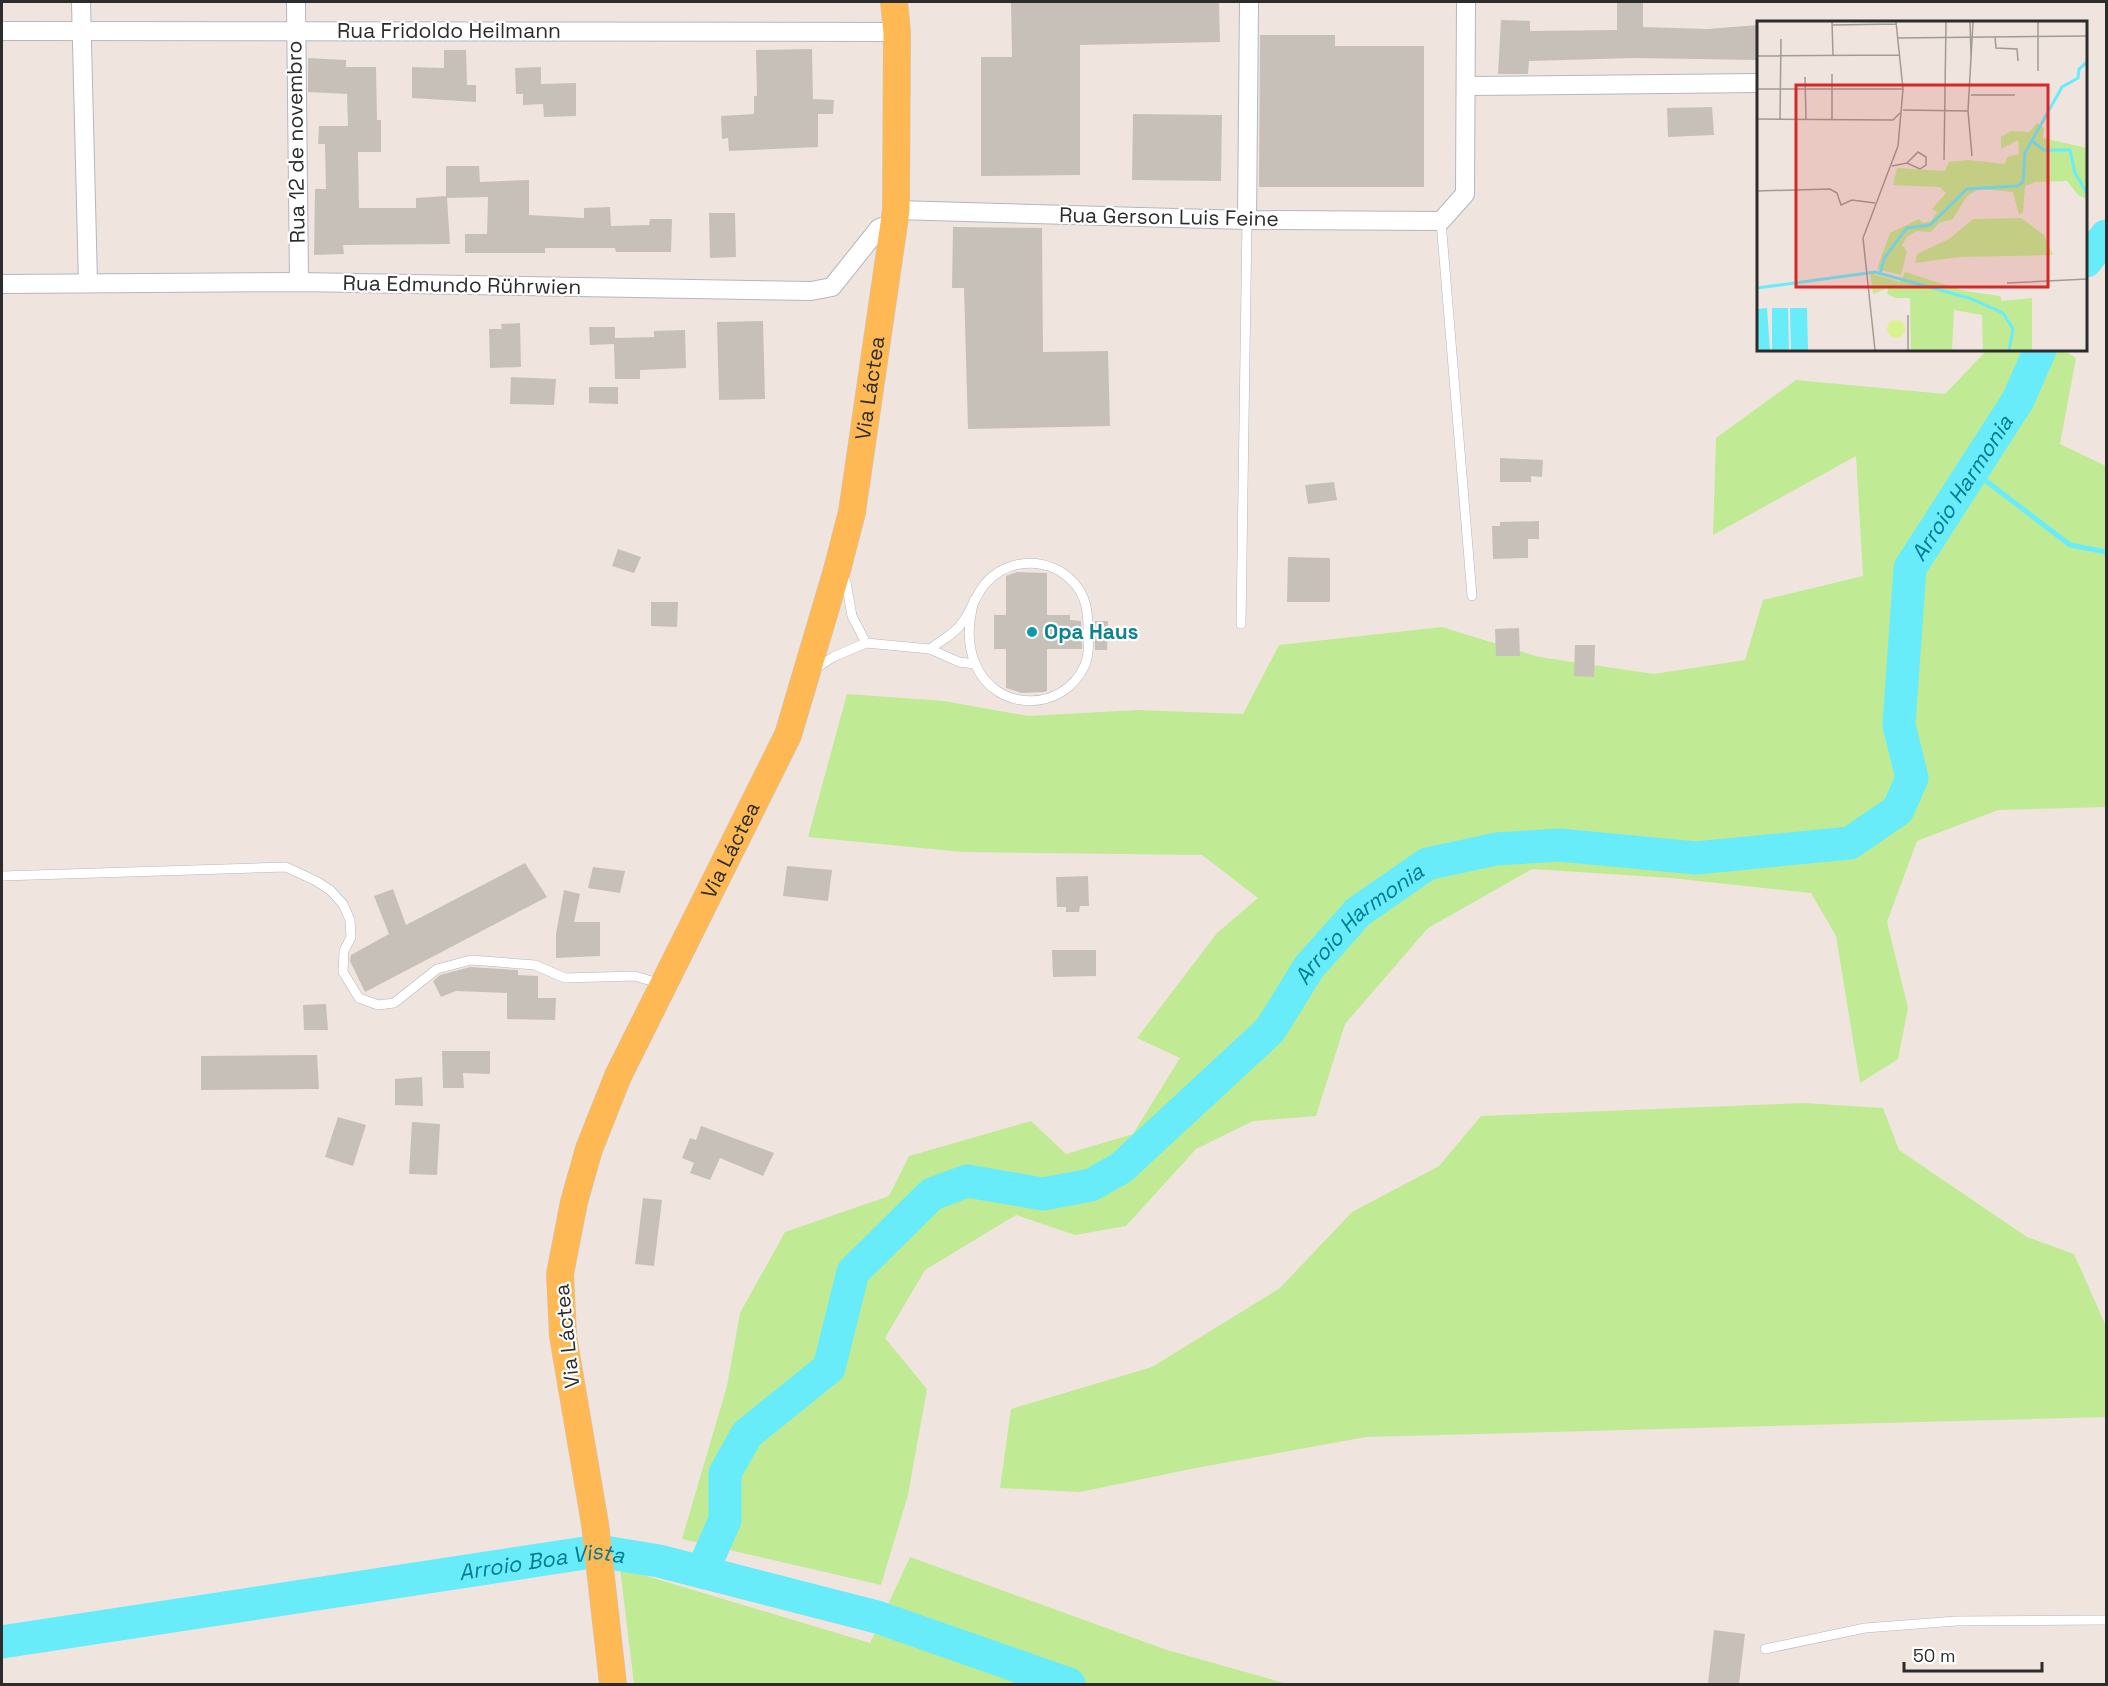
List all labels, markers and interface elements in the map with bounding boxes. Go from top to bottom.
street label: Rua Fridoldo Heilmann [337,17,561,44]
inset map [1757,21,2087,351]
street label: Rua 12 de novembro [280,40,311,244]
street label: Rua Gerson Luis Feine [1059,201,1279,232]
street label: Rua Edmundo Rührwien [342,269,582,300]
street label: Via Láctea [849,334,890,442]
water label: Arroio Harmonia [1904,409,2019,566]
place label: Opa Haus [1044,618,1139,645]
marker: Opa Haus [1025,625,1039,639]
street label: Via Láctea [695,797,766,903]
water label: Arroio Harmonia [1288,857,1429,989]
street label: Via Láctea [548,1283,585,1390]
water label: Arroio Boa Vista [457,1536,627,1586]
scale bar [1904,1635,2042,1673]
text: 50 m [1913,1644,1955,1667]

